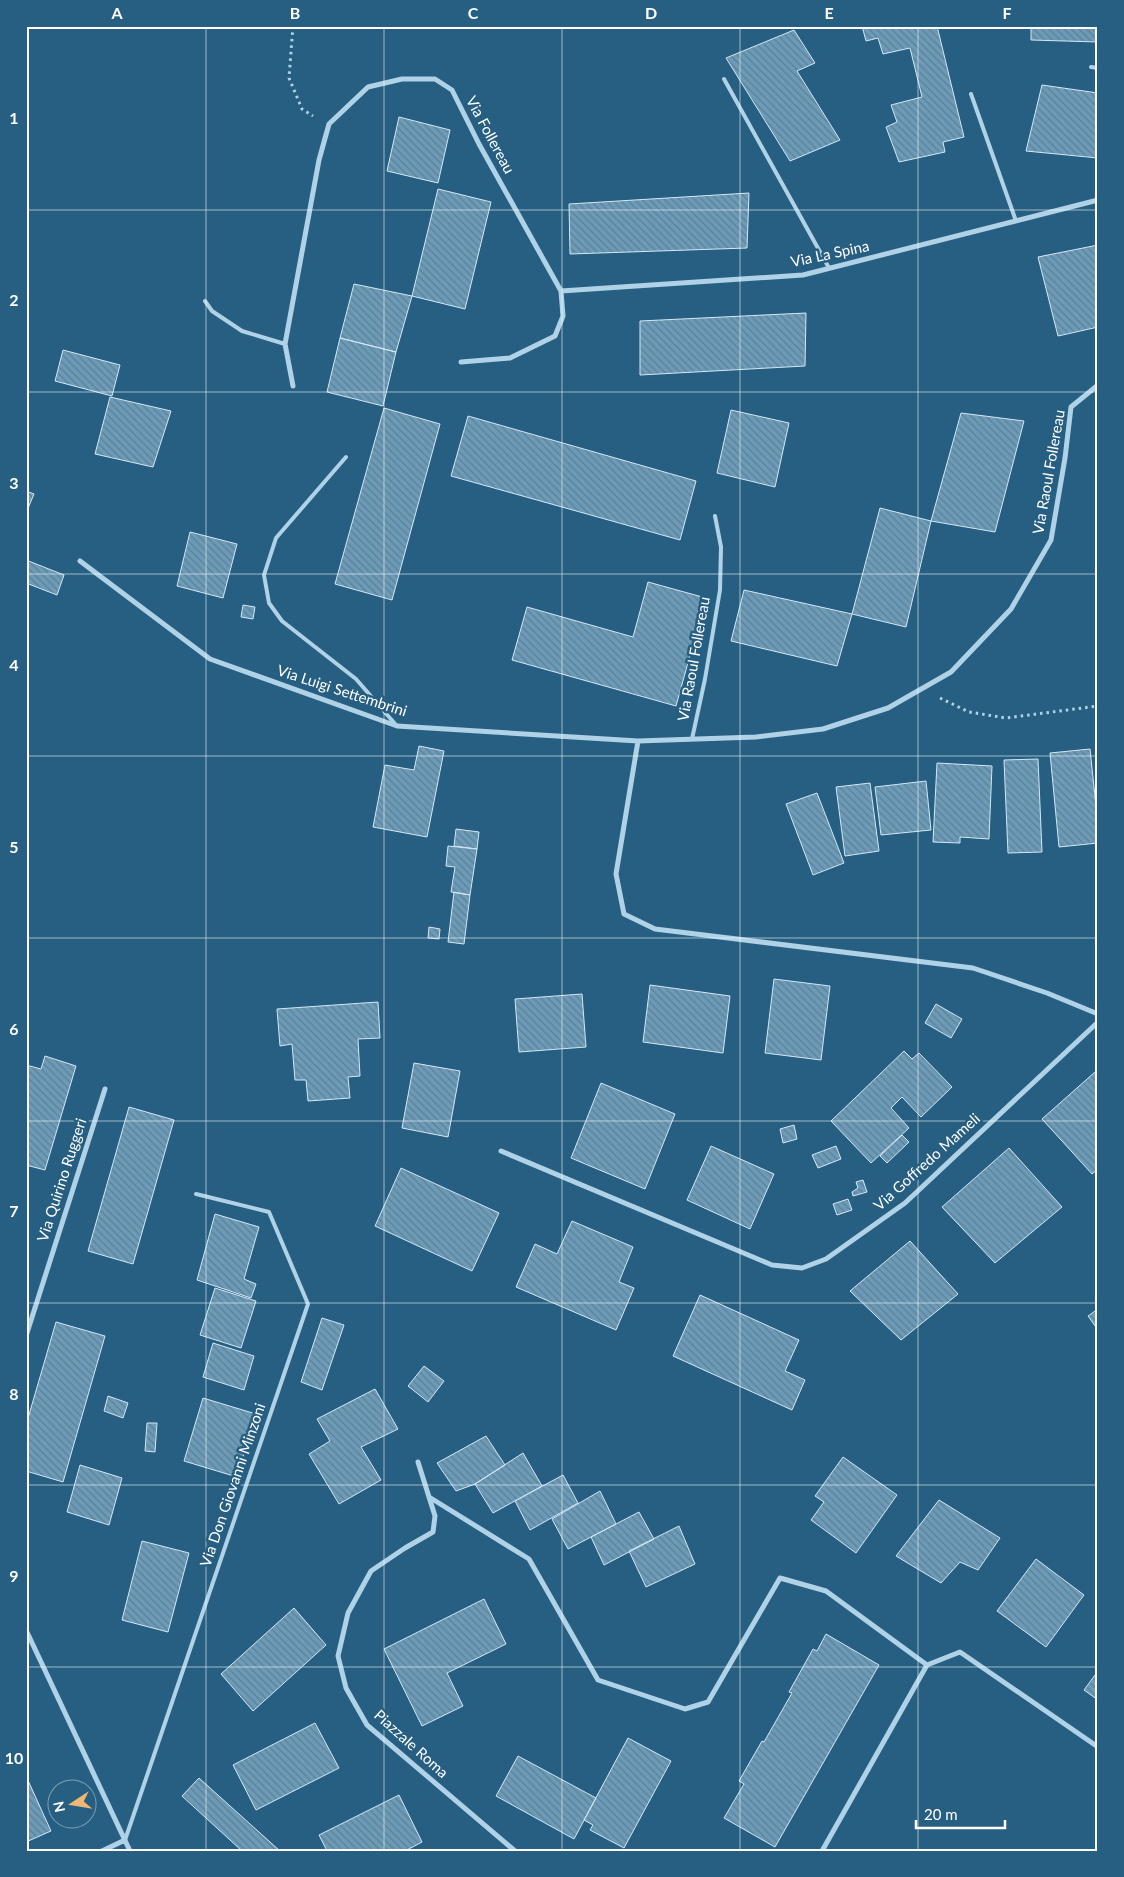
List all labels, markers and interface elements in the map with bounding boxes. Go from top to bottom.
text: A [110,3,123,22]
text: B [290,3,300,22]
text: C [468,3,479,22]
text: D [645,3,657,22]
text: E [824,3,834,22]
text: F [1002,3,1012,22]
street label: Via Follereau [463,93,519,176]
text: 1 [9,108,19,127]
street label: Via La Spina [789,236,871,270]
text: 2 [9,290,19,309]
street label: Via Raoul Follereau [1028,408,1068,536]
text: 3 [9,473,19,492]
street label: Via Raoul Follereau [673,595,713,723]
text: 4 [9,655,19,674]
street label: Via Luigi Settembrini [275,661,409,720]
text: 5 [9,837,19,856]
text: 6 [9,1019,19,1038]
street label: Via Goffredo Mameli [870,1109,983,1214]
street label: Via Quirino Ruggeri [33,1116,89,1244]
text: 7 [9,1201,19,1220]
text: 8 [9,1384,19,1403]
street label: Via Don Giovanni Minzoni [196,1400,269,1569]
text: 9 [9,1566,19,1585]
street label: Piazzale Roma [371,1705,452,1781]
text: 10 [5,1748,23,1767]
north arrow [48,1780,98,1830]
scale bar [916,1797,1005,1829]
text: N [49,1800,68,1814]
text: 20 m [924,1805,958,1823]

